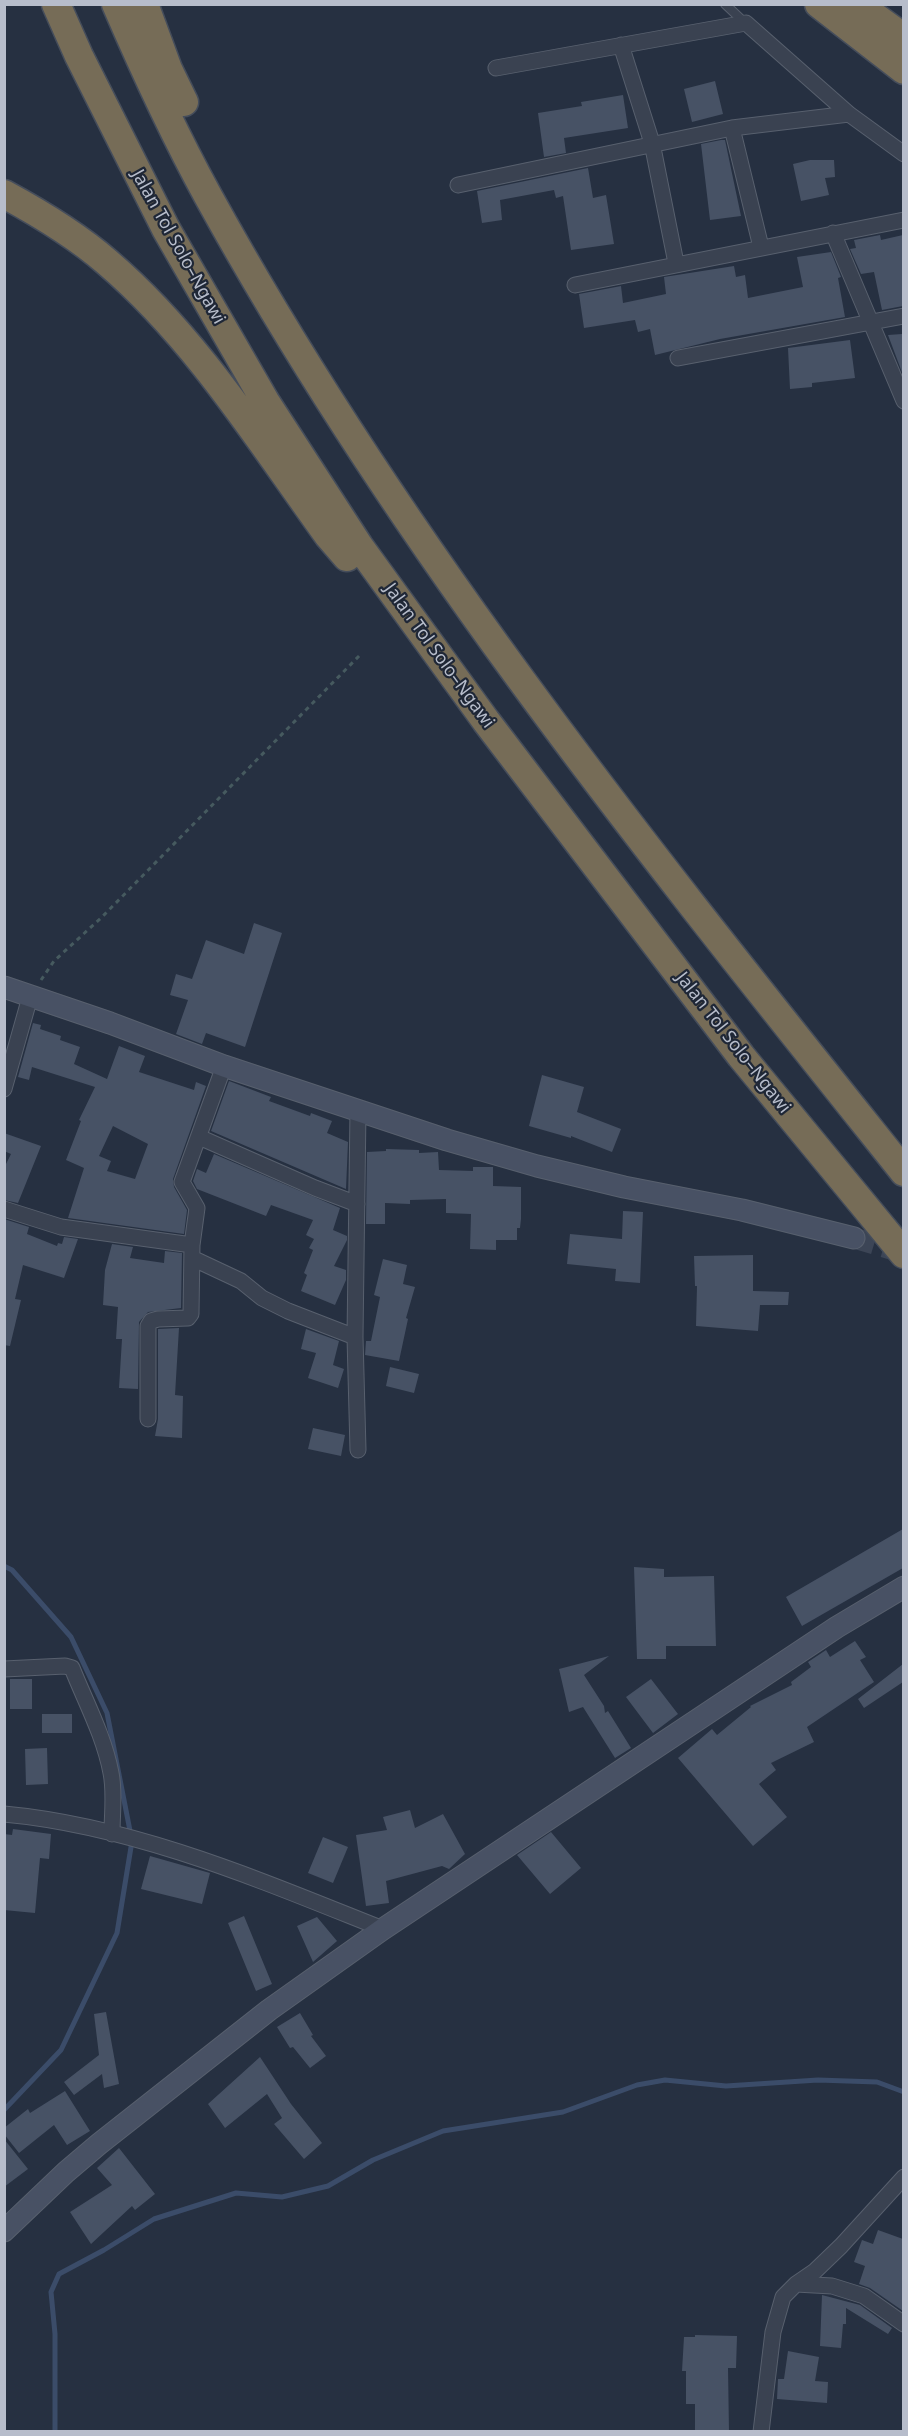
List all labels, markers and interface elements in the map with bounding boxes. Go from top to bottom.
street label: Jalan Tol Solo–Ngawi [127,166,229,328]
street label: Jalan Tol Solo–Ngawi [379,579,499,733]
street label: Jalan Tol Solo–Ngawi [671,968,795,1118]

